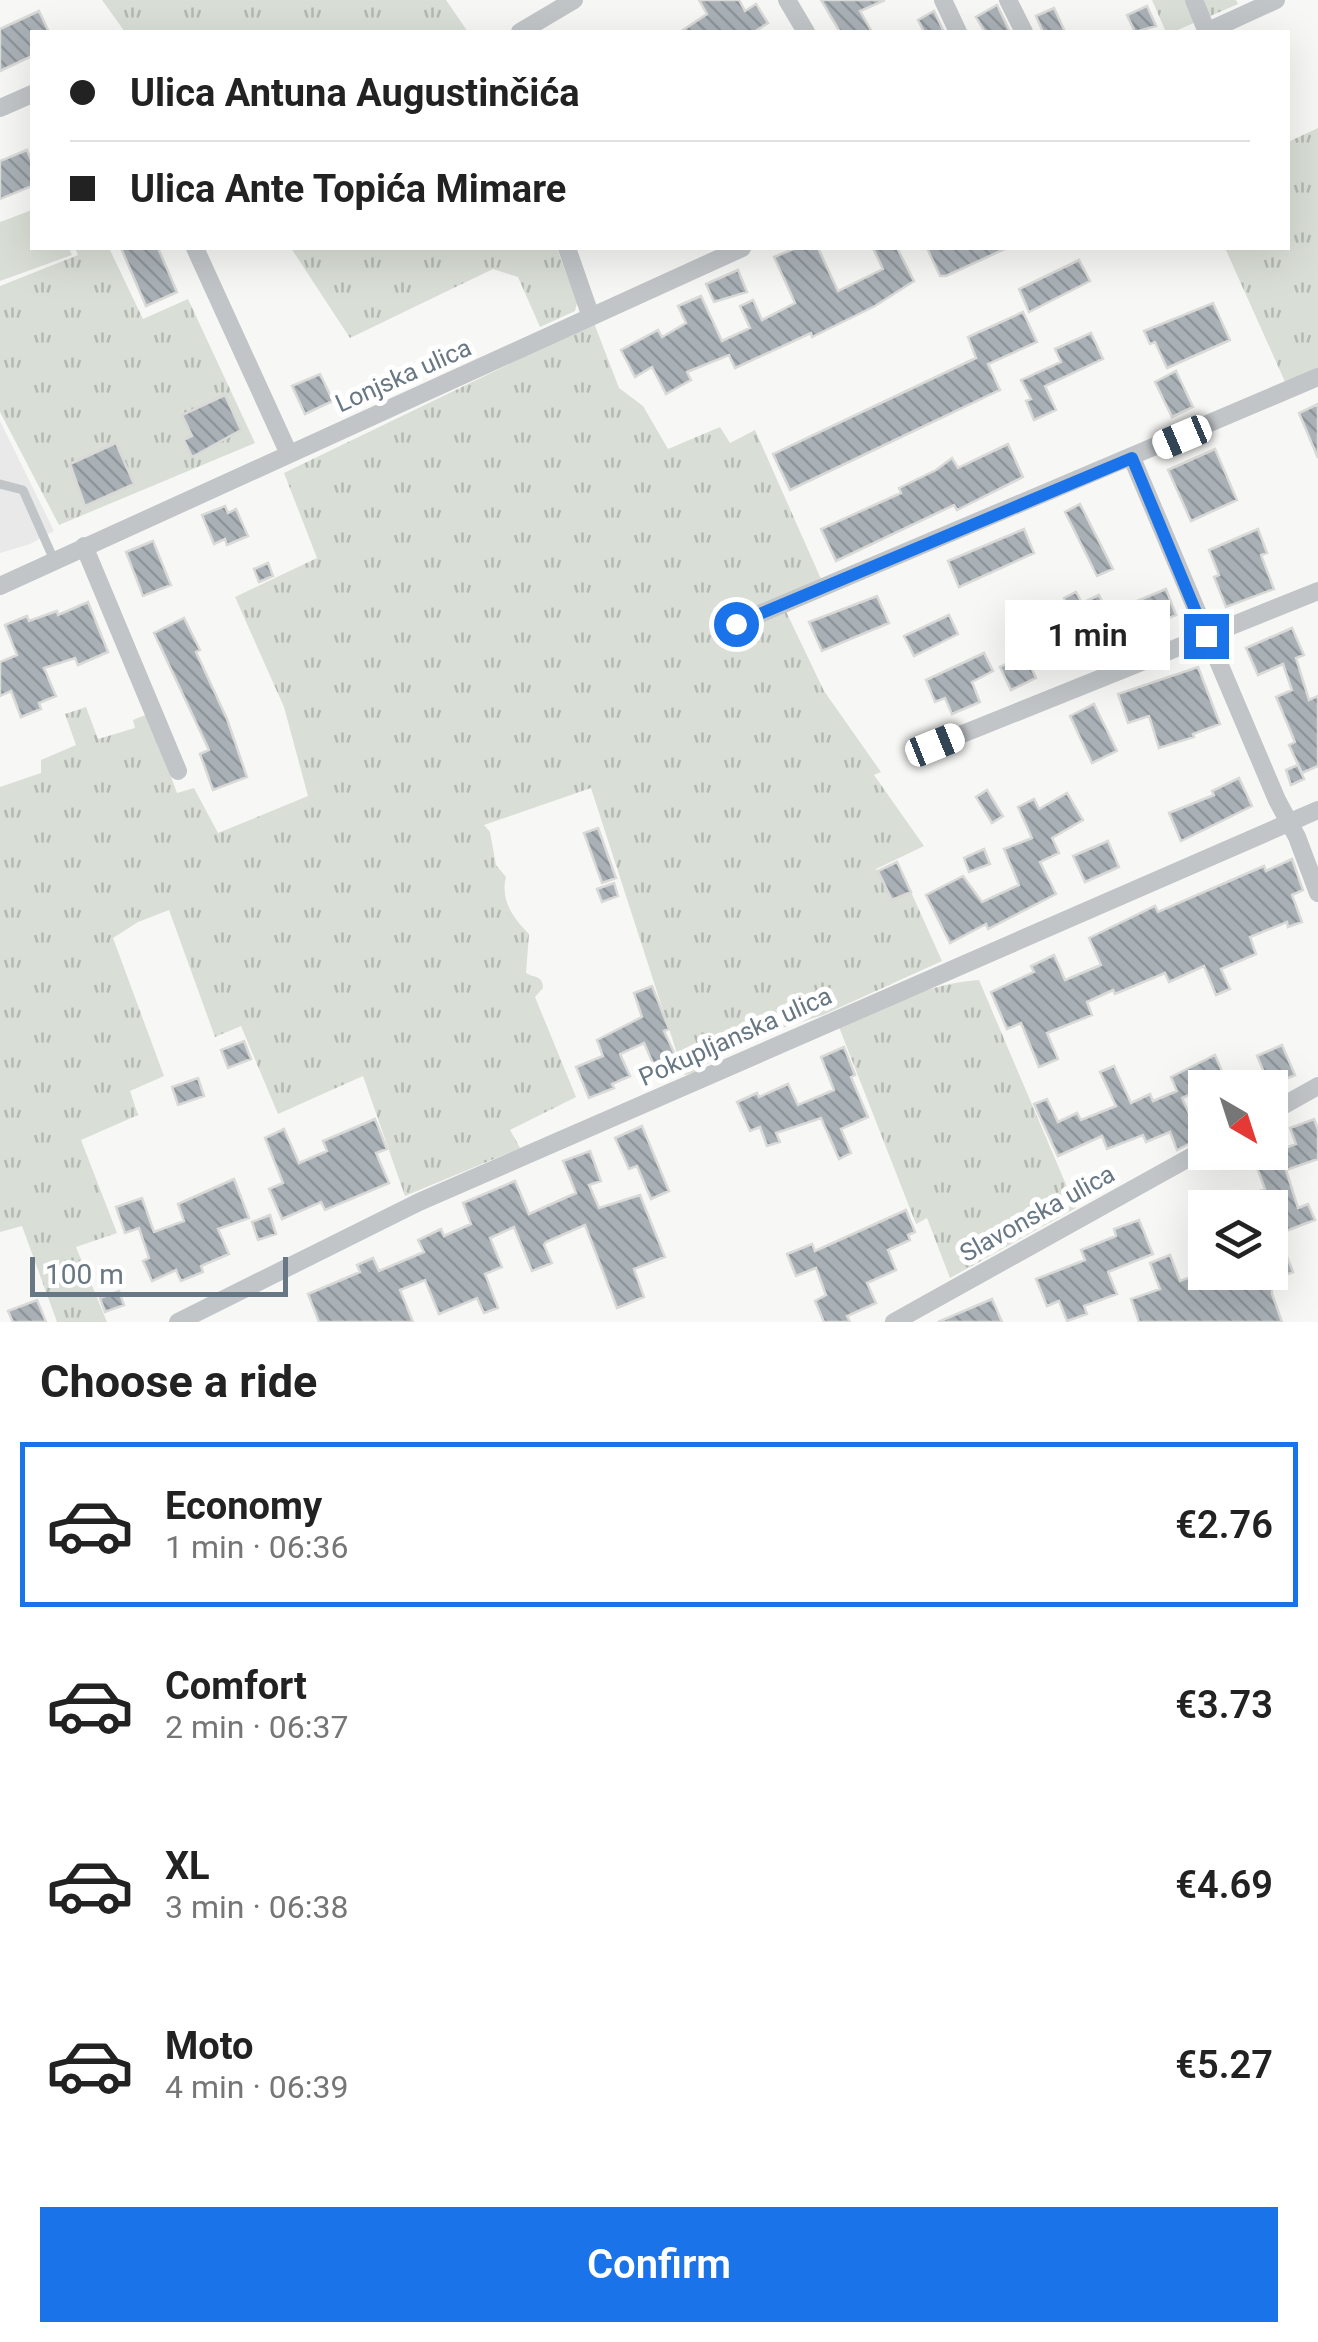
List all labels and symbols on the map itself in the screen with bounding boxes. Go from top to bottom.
street label: Lonjska ulica [331,333,476,418]
car [1149,411,1215,463]
callout: 1 min [1006,601,1171,671]
route start [714,602,759,647]
route end [1184,614,1229,659]
car [902,720,968,770]
street label: Pokupljanska ulica [634,981,836,1092]
north arrow [1188,1070,1288,1170]
street label: Slavonska ulica [955,1159,1120,1268]
scale bar [30,1252,288,1296]

